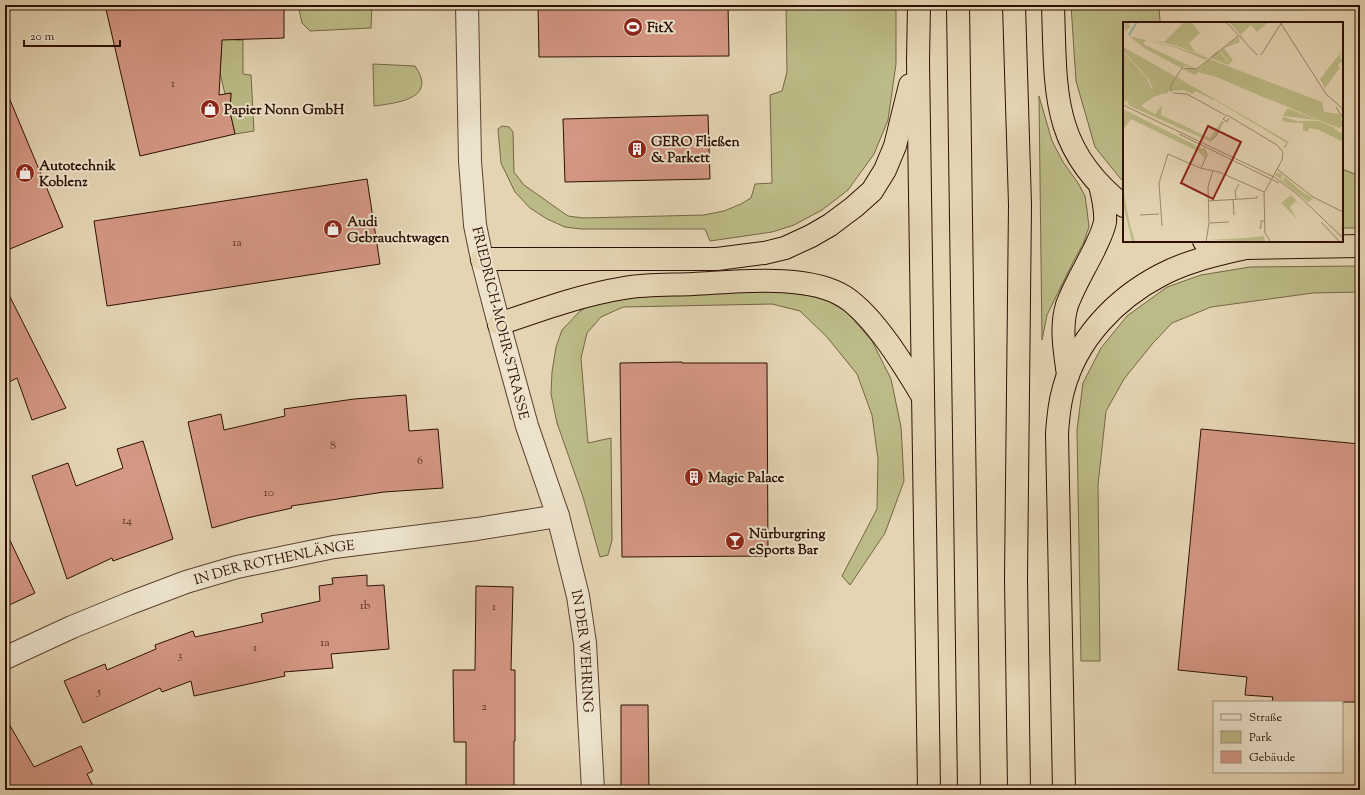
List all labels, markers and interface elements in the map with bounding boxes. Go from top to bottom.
sports icon: FitX [622,16,644,38]
place label: FitX [647,19,674,39]
scale bar [24,22,120,48]
inset map [1123,22,1343,242]
text: 20 m [30,28,55,46]
house number: 1 [171,75,175,93]
shop icon: Papier Nonn GmbH [199,98,221,120]
place label: Papier Nonn GmbH [224,101,345,121]
place label: GERO Fließen & Parkett [651,133,740,169]
building icon: GERO Fließen & Parkett [626,138,648,160]
place label: Autotechnik Koblenz [39,157,116,193]
shop icon: Autotechnik Koblenz [14,162,36,184]
place label: Audi Gebrauchtwagen [347,213,450,249]
shop icon: Audi Gebrauchtwagen [322,218,344,240]
street label: FRIEDRICH-MOHR-STRASSE [465,225,533,423]
house number: 1a [232,234,242,252]
house number: 8 [330,437,336,455]
house number: 6 [417,452,423,470]
building icon: Magic Palace [683,466,705,488]
place label: Magic Palace [708,469,785,489]
house number: 10 [264,484,274,502]
house number: 14 [122,512,132,530]
place label: Nürburgring eSports Bar [749,525,825,561]
bar icon: Nürburgring eSports Bar [724,530,746,552]
street label: IN DER ROTHENLÄNGE [192,536,357,591]
street label: IN DER WEHRING [565,588,597,714]
house number: 1b [360,597,371,615]
house number: 1 [492,598,496,616]
house number: 1a [320,634,330,652]
house number: 1 [253,639,257,657]
house number: 3 [178,647,183,665]
house number: 5 [96,683,101,701]
house number: 2 [481,698,487,716]
legend [1213,701,1343,773]
text: Straße [1249,709,1283,727]
text: Park [1249,729,1272,747]
text: Gebäude [1249,749,1296,767]

